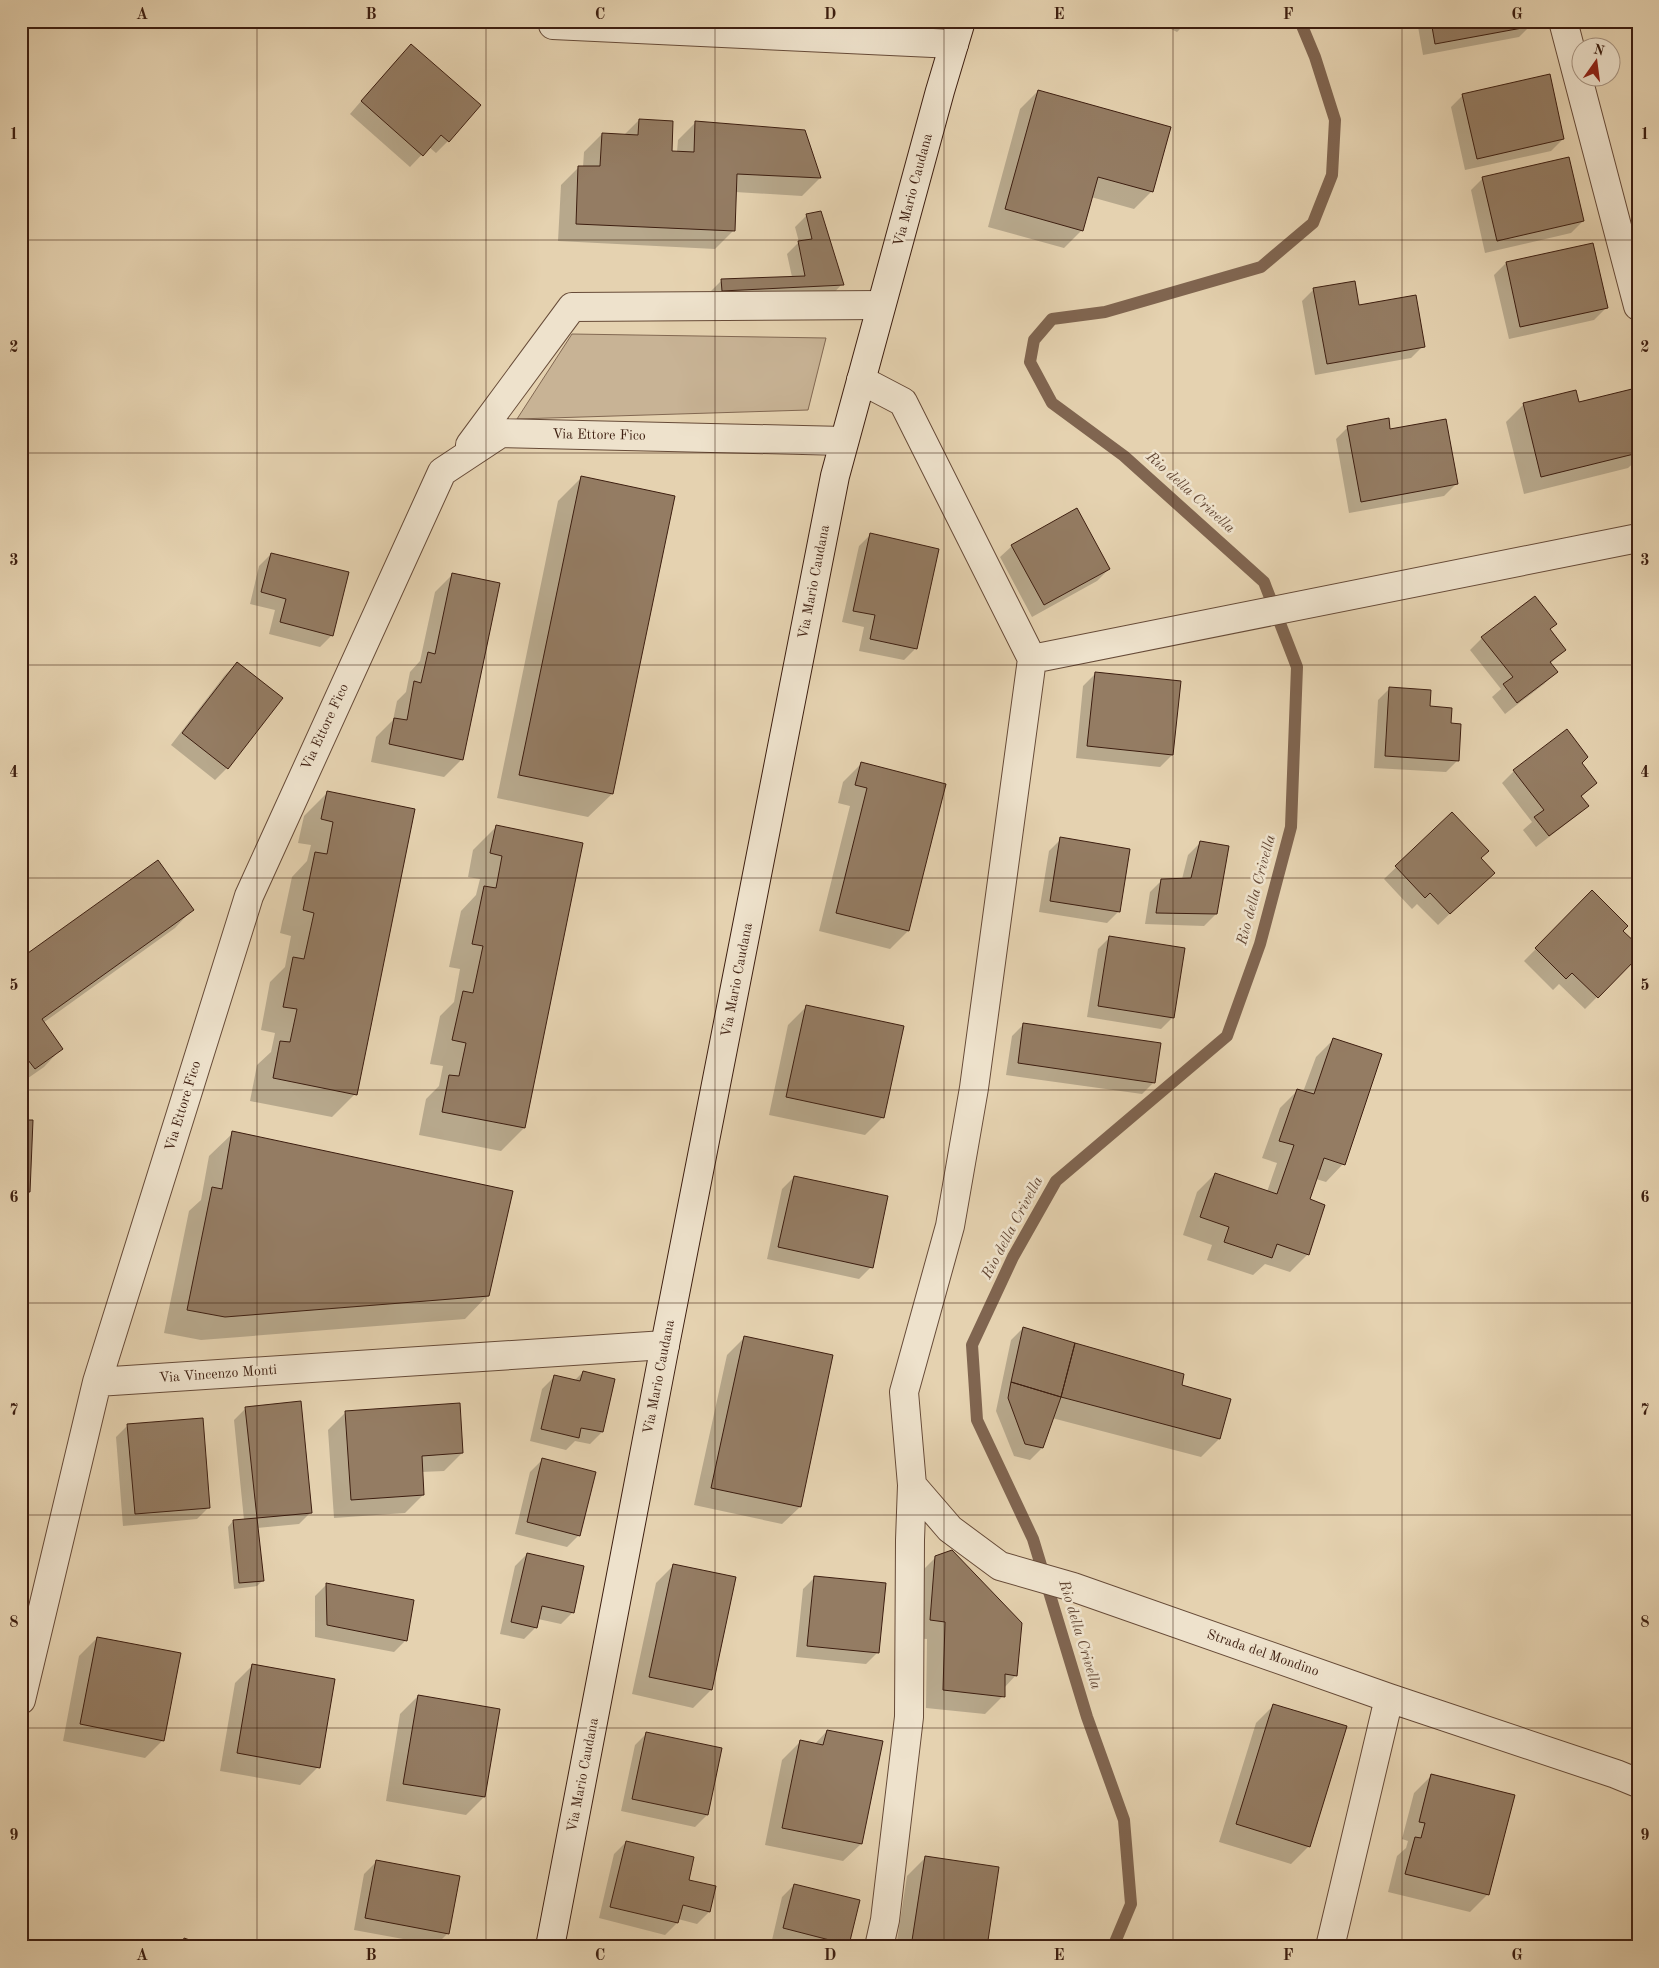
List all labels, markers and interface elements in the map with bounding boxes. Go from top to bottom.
text: A [136,7,148,23]
text: B [365,7,377,23]
text: C [595,7,605,23]
text: D [824,7,836,23]
text: E [1053,7,1065,23]
text: F [1283,7,1294,23]
text: G [1511,7,1523,23]
north arrow [1572,38,1622,88]
text: N [1592,42,1606,59]
text: 1 [9,127,19,143]
text: 1 [1640,127,1650,143]
street label: Via Mario Caudana [891,132,935,248]
text: 2 [9,340,19,356]
text: 2 [1640,340,1650,356]
street label: Via Ettore Fico [552,427,646,443]
water label: Rio della Crivella [1142,449,1237,537]
street label: Via Mario Caudana [796,523,832,640]
text: 3 [9,553,19,569]
text: 3 [1640,553,1650,569]
street label: Via Ettore Fico [299,682,351,772]
text: 4 [9,765,19,781]
text: 4 [1640,765,1650,781]
water label: Rio della Crivella [1235,833,1279,948]
street label: Via Mario Caudana [719,921,755,1038]
text: 5 [9,978,19,994]
text: 5 [1640,978,1650,994]
street label: Via Ettore Fico [163,1059,203,1153]
water label: Rio della Crivella [979,1174,1046,1282]
text: 6 [9,1190,19,1206]
text: 6 [1640,1190,1650,1206]
street label: Via Mario Caudana [641,1318,677,1435]
street label: Via Vincenzo Monti [158,1363,278,1385]
text: 7 [9,1403,19,1419]
text: 7 [1640,1403,1650,1419]
water label: Rio della Crivella [1055,1578,1103,1691]
text: 8 [9,1615,19,1631]
text: 8 [1640,1615,1650,1631]
street label: Strada del Mondino [1205,1627,1321,1679]
street label: Via Mario Caudana [565,1716,601,1833]
text: 9 [9,1828,19,1844]
text: 9 [1640,1828,1650,1844]
text: A [136,1948,148,1964]
text: B [365,1948,377,1964]
text: C [595,1948,605,1964]
text: D [824,1948,836,1964]
text: E [1053,1948,1065,1964]
text: F [1283,1948,1294,1964]
text: G [1511,1948,1523,1964]

